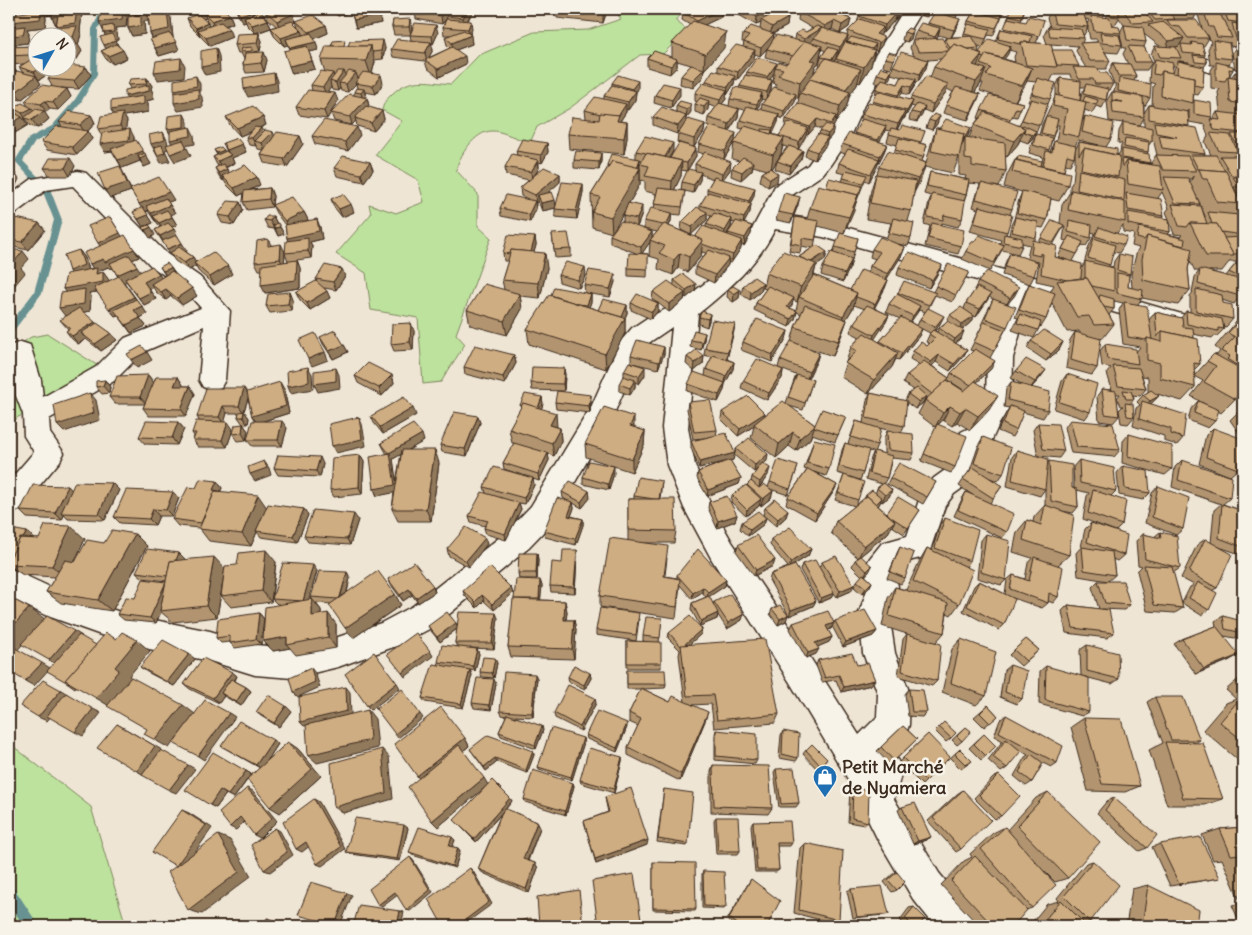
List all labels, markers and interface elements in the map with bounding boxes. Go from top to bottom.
north arrow [28,28,78,78]
text: N [52,34,72,53]
place label: Petit Marché de Nyamiera [842,755,946,799]
shop icon: Petit Marché de Nyamiera [812,764,838,798]

